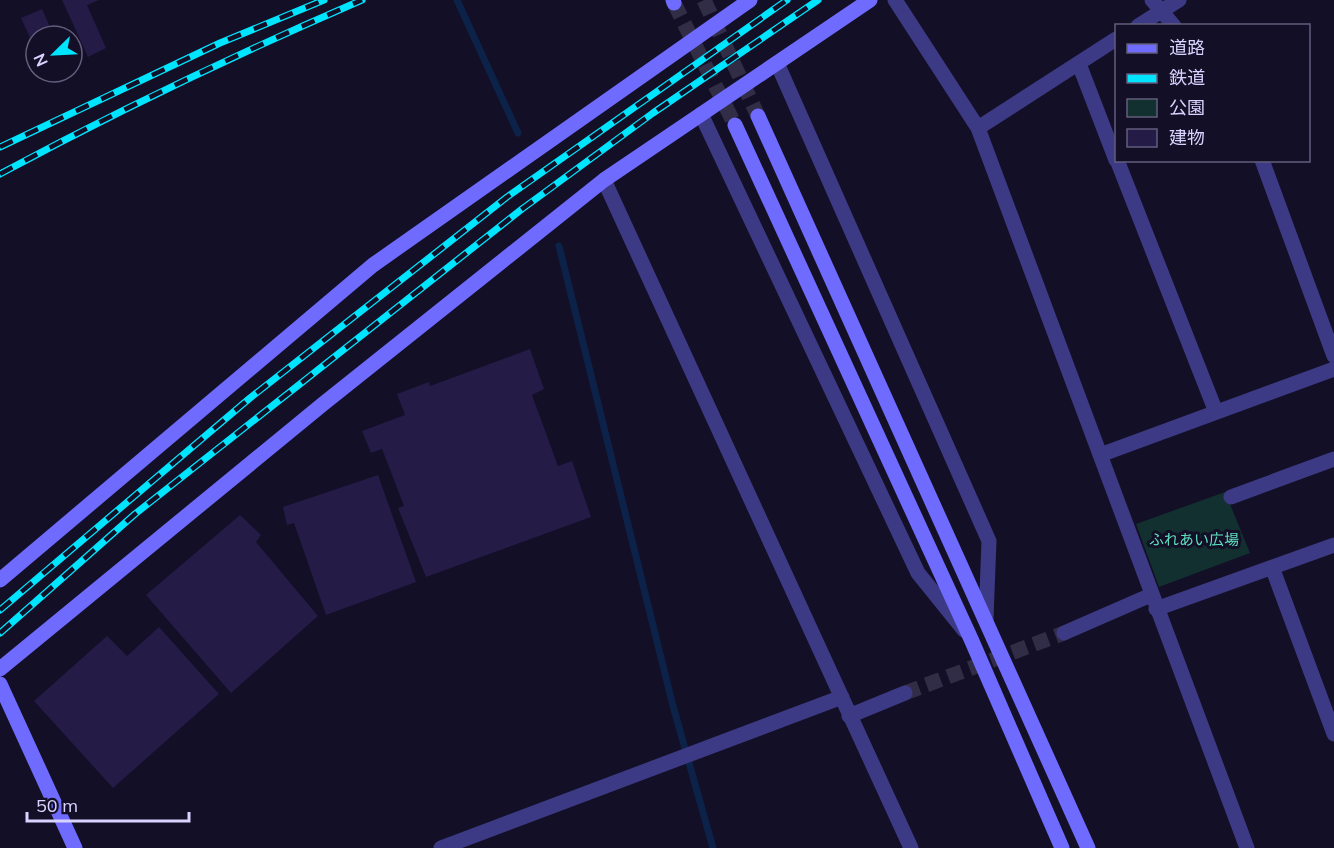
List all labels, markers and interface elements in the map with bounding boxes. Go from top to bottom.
north arrow [24,24,84,84]
legend [1115,24,1310,162]
text: 道路 [1169,36,1205,59]
text: N [29,51,52,70]
text: 鉄道 [1169,66,1205,89]
text: 公園 [1169,96,1205,119]
text: 建物 [1169,126,1205,149]
park label: ふれあい広場 [1149,530,1239,549]
scale bar [27,785,189,823]
text: 50 m [36,794,78,817]

